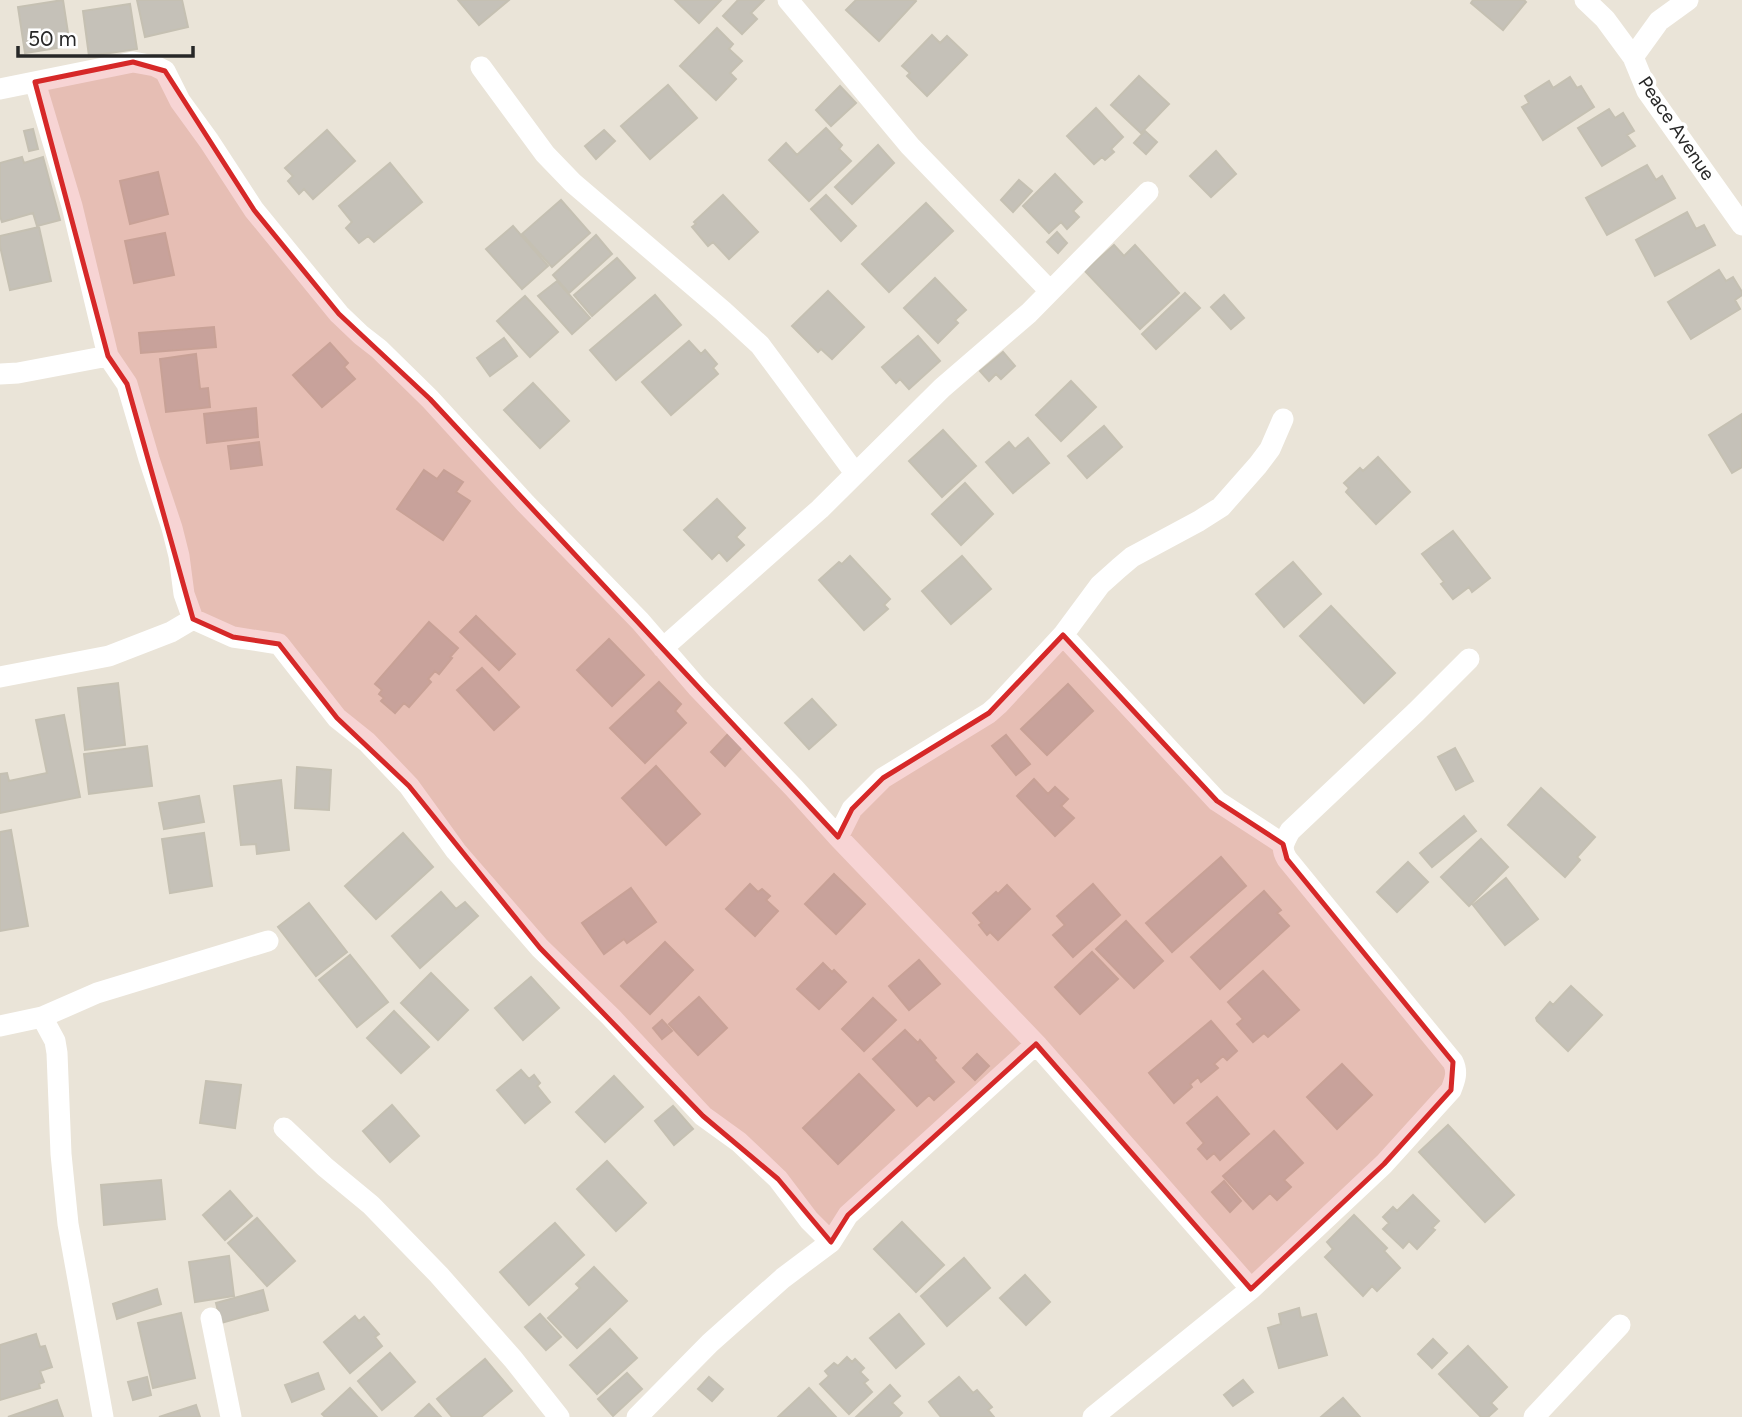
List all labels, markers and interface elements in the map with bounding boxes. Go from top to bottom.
scale bar [18,14,192,58]
text: 50 m [28,26,77,51]
street label: Peace Avenue [1633,72,1720,185]

